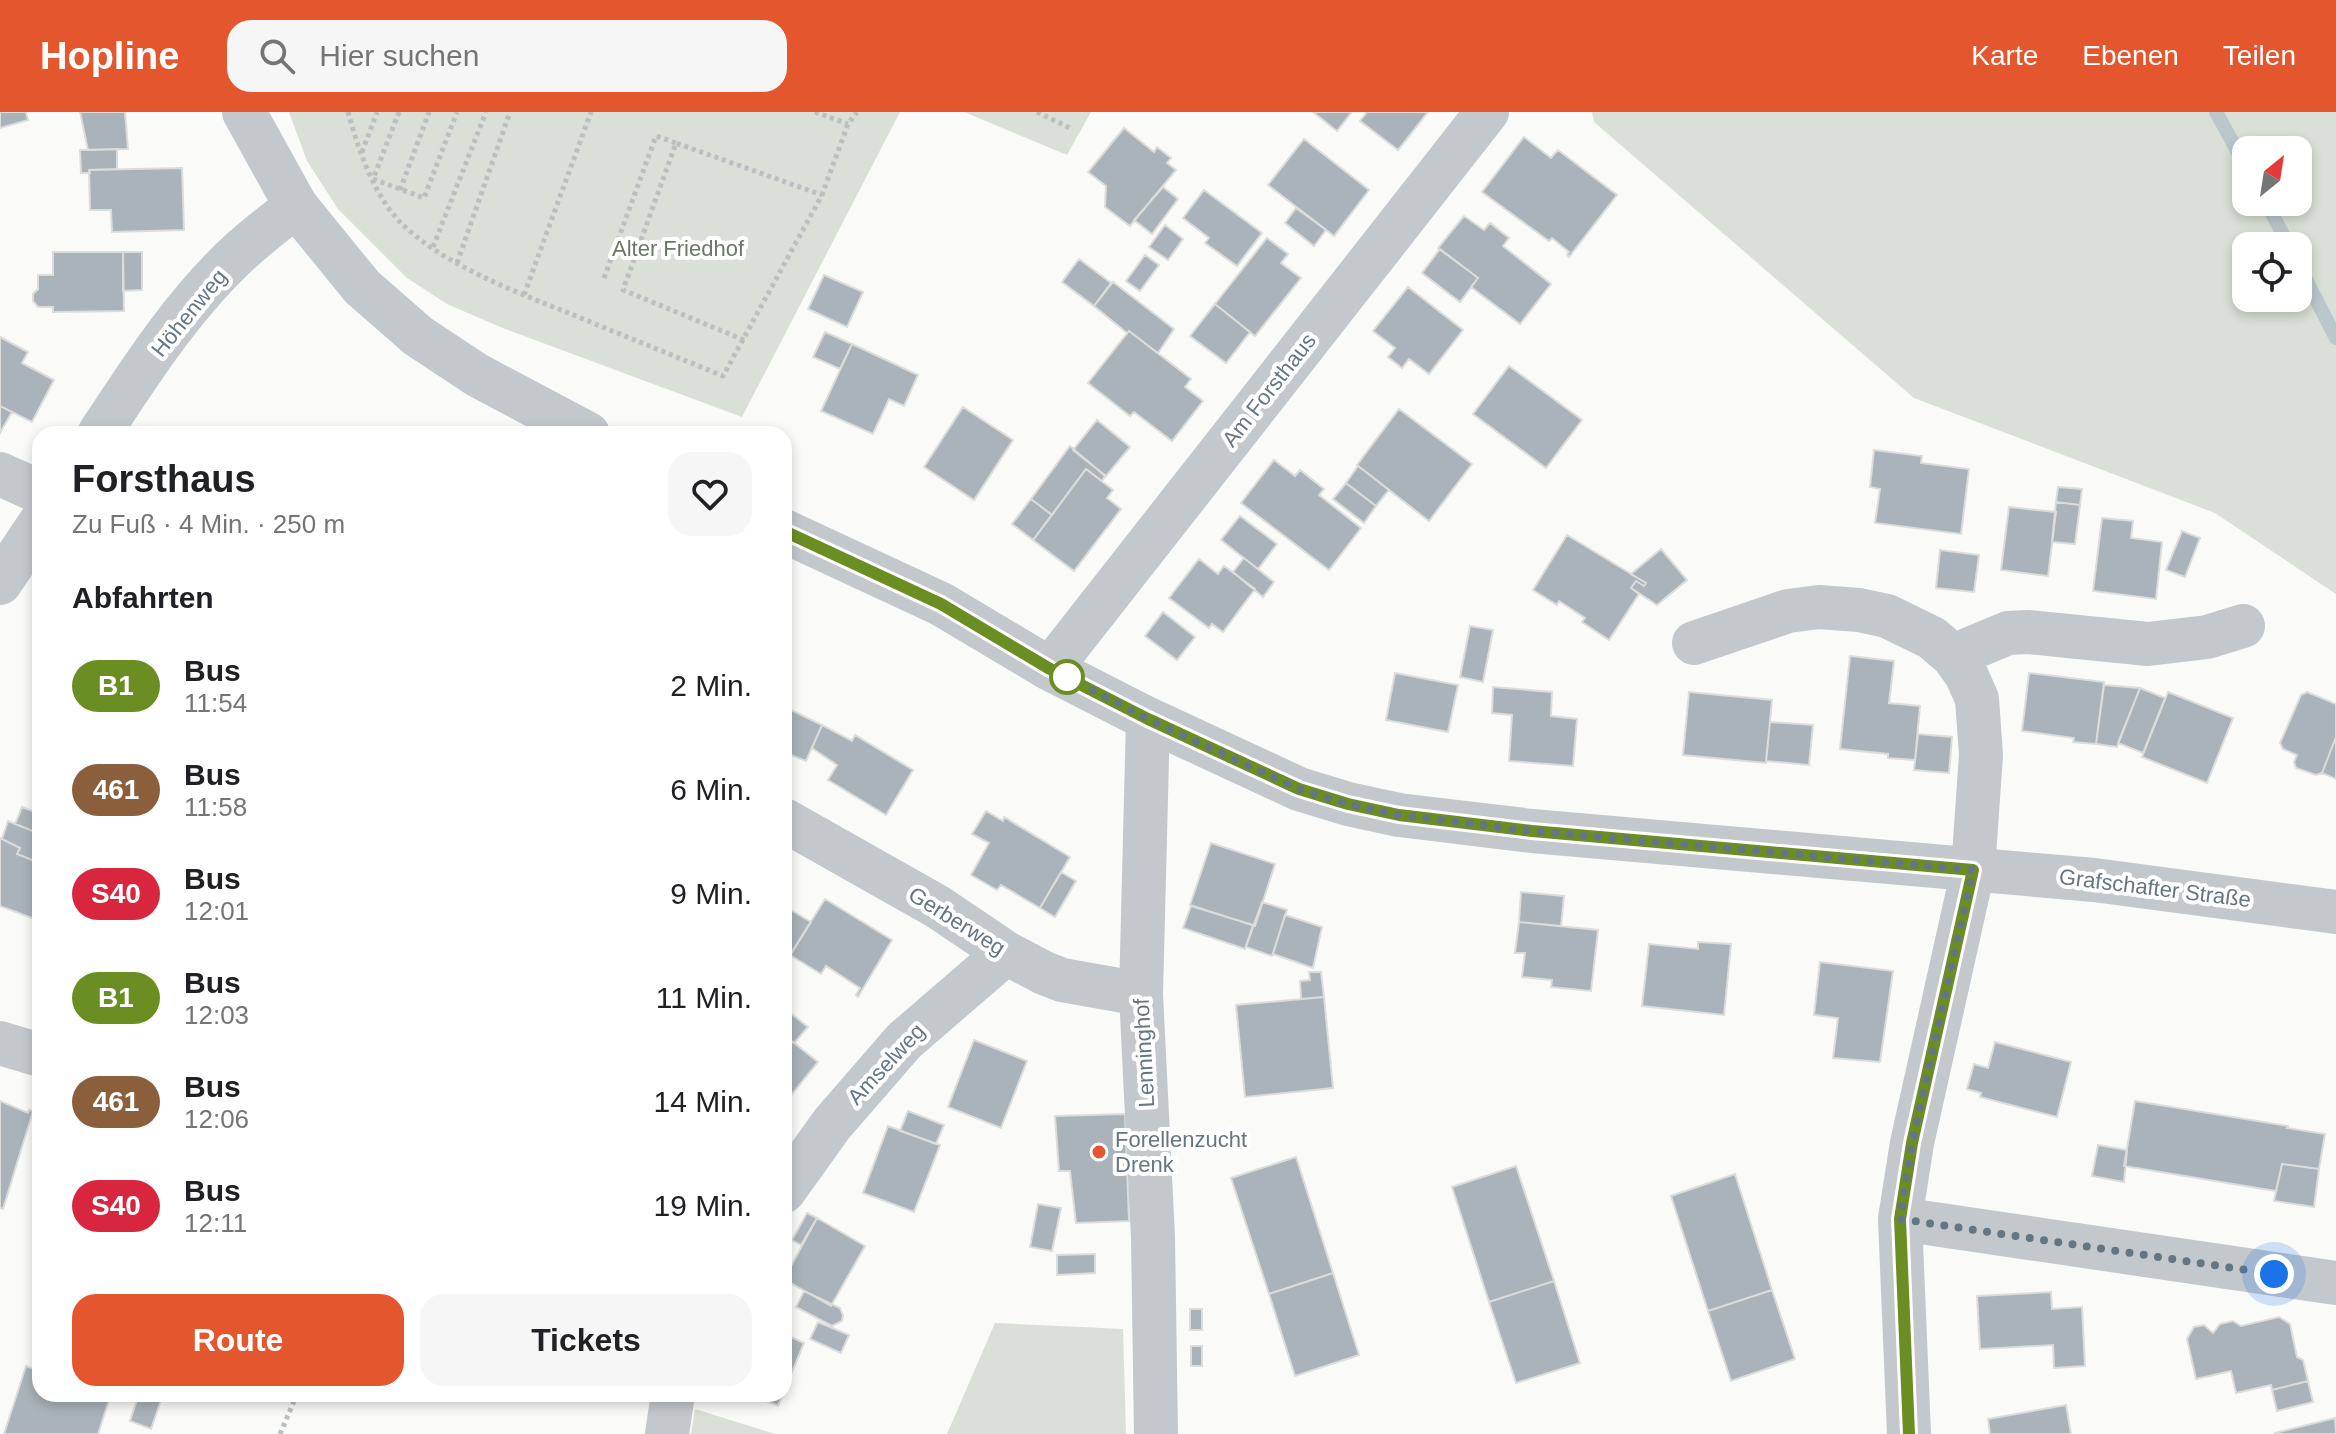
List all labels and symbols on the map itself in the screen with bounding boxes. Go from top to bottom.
north arrow [2232,136,2312,216]
park label: Alter Friedhof [612,236,745,261]
street label: Höhenweg [146,264,232,362]
street label: Am Forsthaus [1217,328,1321,452]
unlabelled marker [1050,660,1084,694]
street label: Grafschafter Straße [2058,864,2252,912]
street label: Gerberweg [904,882,1010,960]
street label: Lenninghof [1129,997,1159,1108]
street label: Amselweg [842,1018,930,1110]
place label: Forellenzucht Drenk [1115,1127,1247,1177]
marker: Forellenzucht Drenk [1090,1143,1108,1161]
your location [2254,1254,2294,1294]

